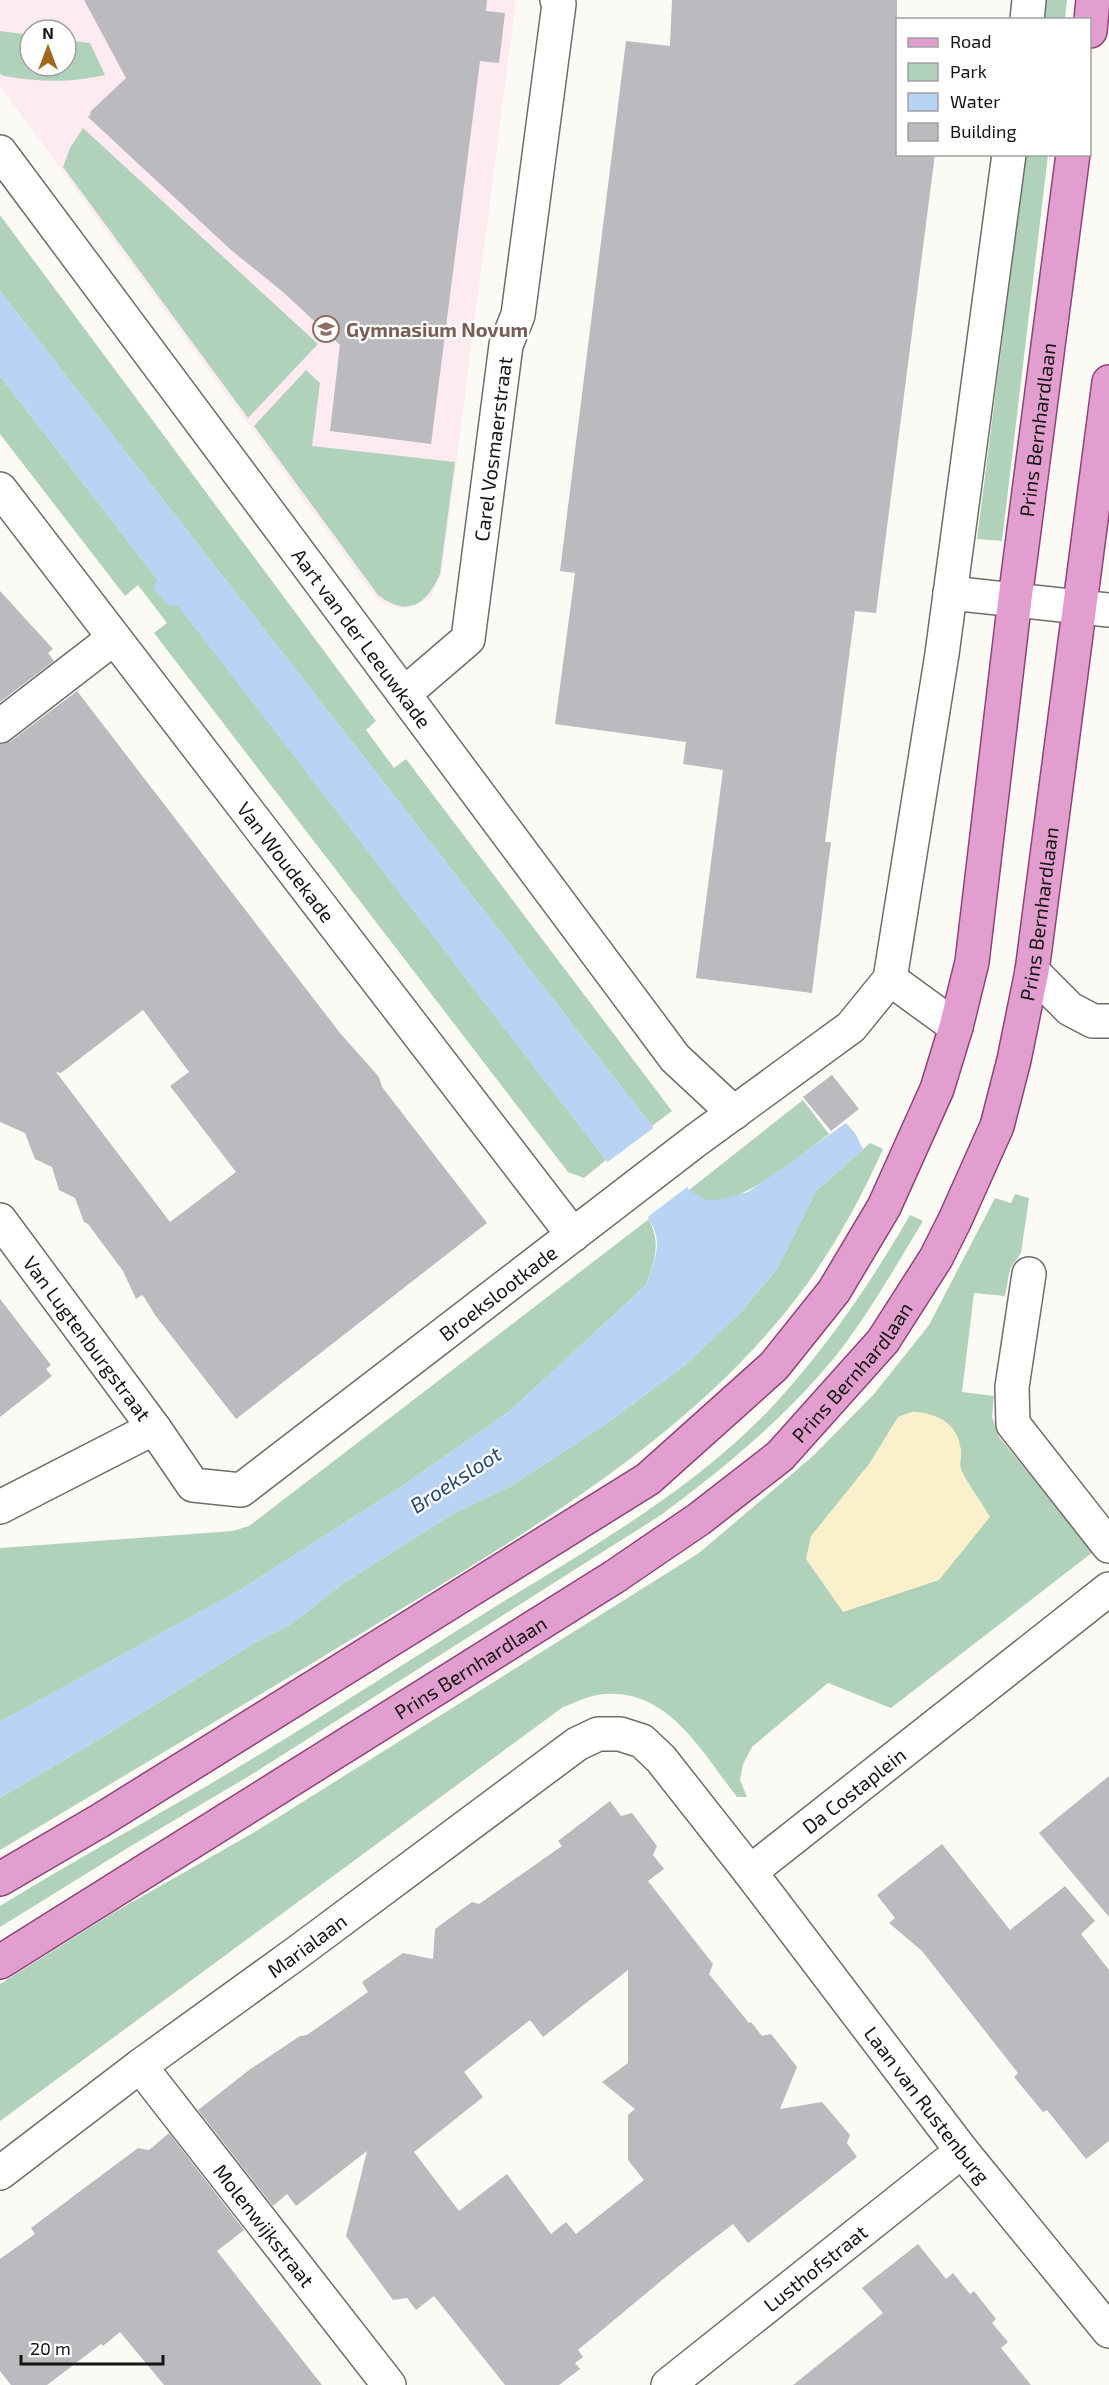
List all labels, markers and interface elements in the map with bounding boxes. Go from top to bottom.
north arrow [18,18,78,78]
legend [896,18,1091,156]
text: N [42,23,54,42]
text: Road [950,30,991,52]
text: Park [950,60,987,82]
text: Water [950,90,1000,112]
text: Building [950,120,1017,142]
school or university icon: Gymnasium Novum [311,314,341,344]
place label: Gymnasium Novum [346,317,528,342]
street label: Prins Bernhardlaan [1014,341,1060,518]
street label: Carel Vosmaerstraat [469,355,516,543]
street label: Aart van der Leeuwkade [287,543,437,733]
street label: Van Woudekade [232,797,340,927]
street label: Prins Bernhardlaan [1014,825,1063,1003]
street label: Broekslootkade [434,1240,562,1346]
street label: Van Lugtenburgstraat [19,1251,157,1426]
street label: Prins Bernhardlaan [786,1297,917,1447]
water label: Broeksloot [405,1440,505,1518]
street label: Prins Bernhardlaan [390,1610,551,1724]
street label: Da Costaplein [797,1742,910,1838]
street label: Marialaan [263,1908,351,1982]
street label: Laan van Rustenburg [860,2022,995,2188]
street label: Molenwijkstraat [209,2159,320,2292]
street label: Lusthofstraat [759,2219,872,2316]
scale bar [21,2328,164,2366]
text: 20 m [30,2337,71,2359]

